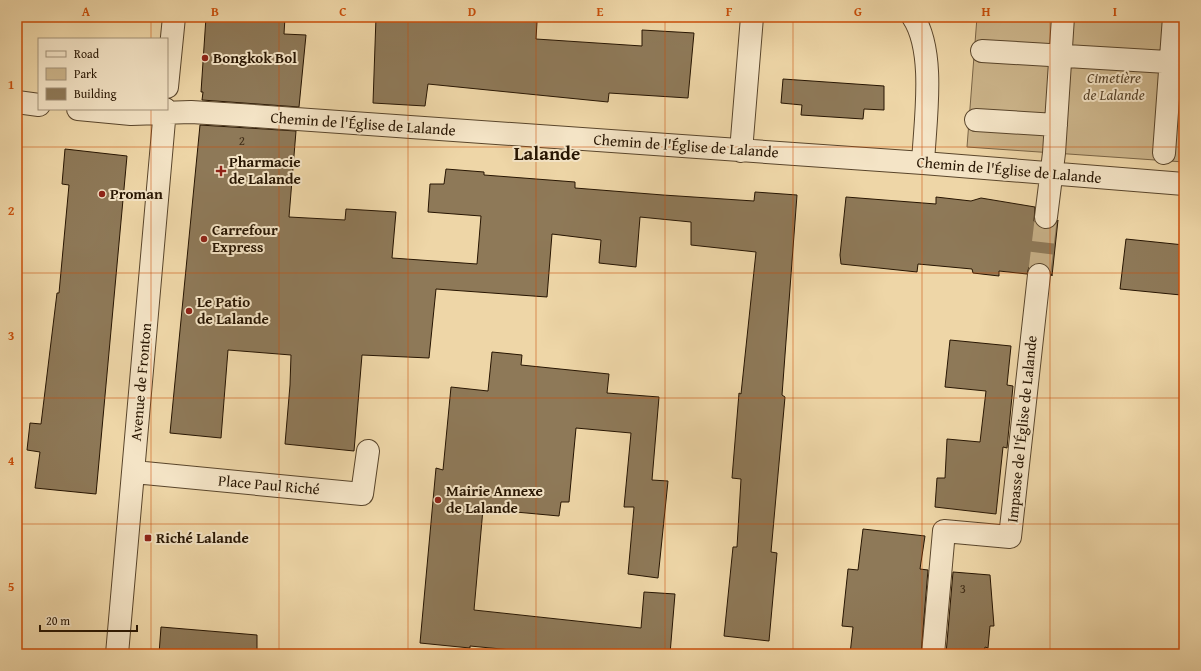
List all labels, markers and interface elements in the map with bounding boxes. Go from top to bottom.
text: A [82,2,91,21]
text: B [211,2,219,21]
text: C [339,2,347,21]
text: D [468,2,476,21]
text: E [597,2,604,21]
text: F [726,2,733,21]
text: G [854,2,862,21]
text: H [981,2,991,21]
text: I [1113,2,1117,21]
legend [38,38,168,110]
text: Road [74,45,100,62]
place label: Bongkok Bol [213,47,297,68]
marker: Bongkok Bol [200,53,210,63]
text: Park [74,65,98,82]
park label: Cimetière de Lalande [1083,67,1145,105]
text: 1 [8,75,14,94]
text: Building [74,85,117,102]
street label: Chemin de l'Église de Lalande [270,107,456,140]
street label: Chemin de l'Église de Lalande [593,129,779,162]
house number: 2 [239,131,245,150]
district label: Lalande [514,139,580,167]
place label: Pharmacie de Lalande [229,151,301,189]
street label: Chemin de l'Église de Lalande [916,151,1102,188]
marker: Pharmacie de Lalande [216,166,226,176]
place label: Proman [110,183,163,204]
marker: Proman [97,189,107,199]
text: 2 [8,201,15,220]
place label: Carrefour Express [212,219,278,257]
marker: Carrefour Express [199,234,209,244]
place label: Le Patio de Lalande [197,291,269,329]
marker: Le Patio de Lalande [184,306,194,316]
street label: Avenue de Fronton [125,321,156,442]
text: 3 [8,326,14,345]
street label: Impasse de l'Église de Lalande [1001,334,1042,524]
text: 4 [8,451,15,470]
street label: Place Paul Riché [217,470,321,499]
place label: Mairie Annexe de Lalande [446,480,543,518]
marker: Mairie Annexe de Lalande [433,495,443,505]
place label: Riché Lalande [156,527,249,548]
marker: Riché Lalande [143,533,153,543]
text: 5 [8,577,15,596]
house number: 3 [960,579,966,598]
scale bar [40,607,137,633]
text: 20 m [46,612,70,629]

